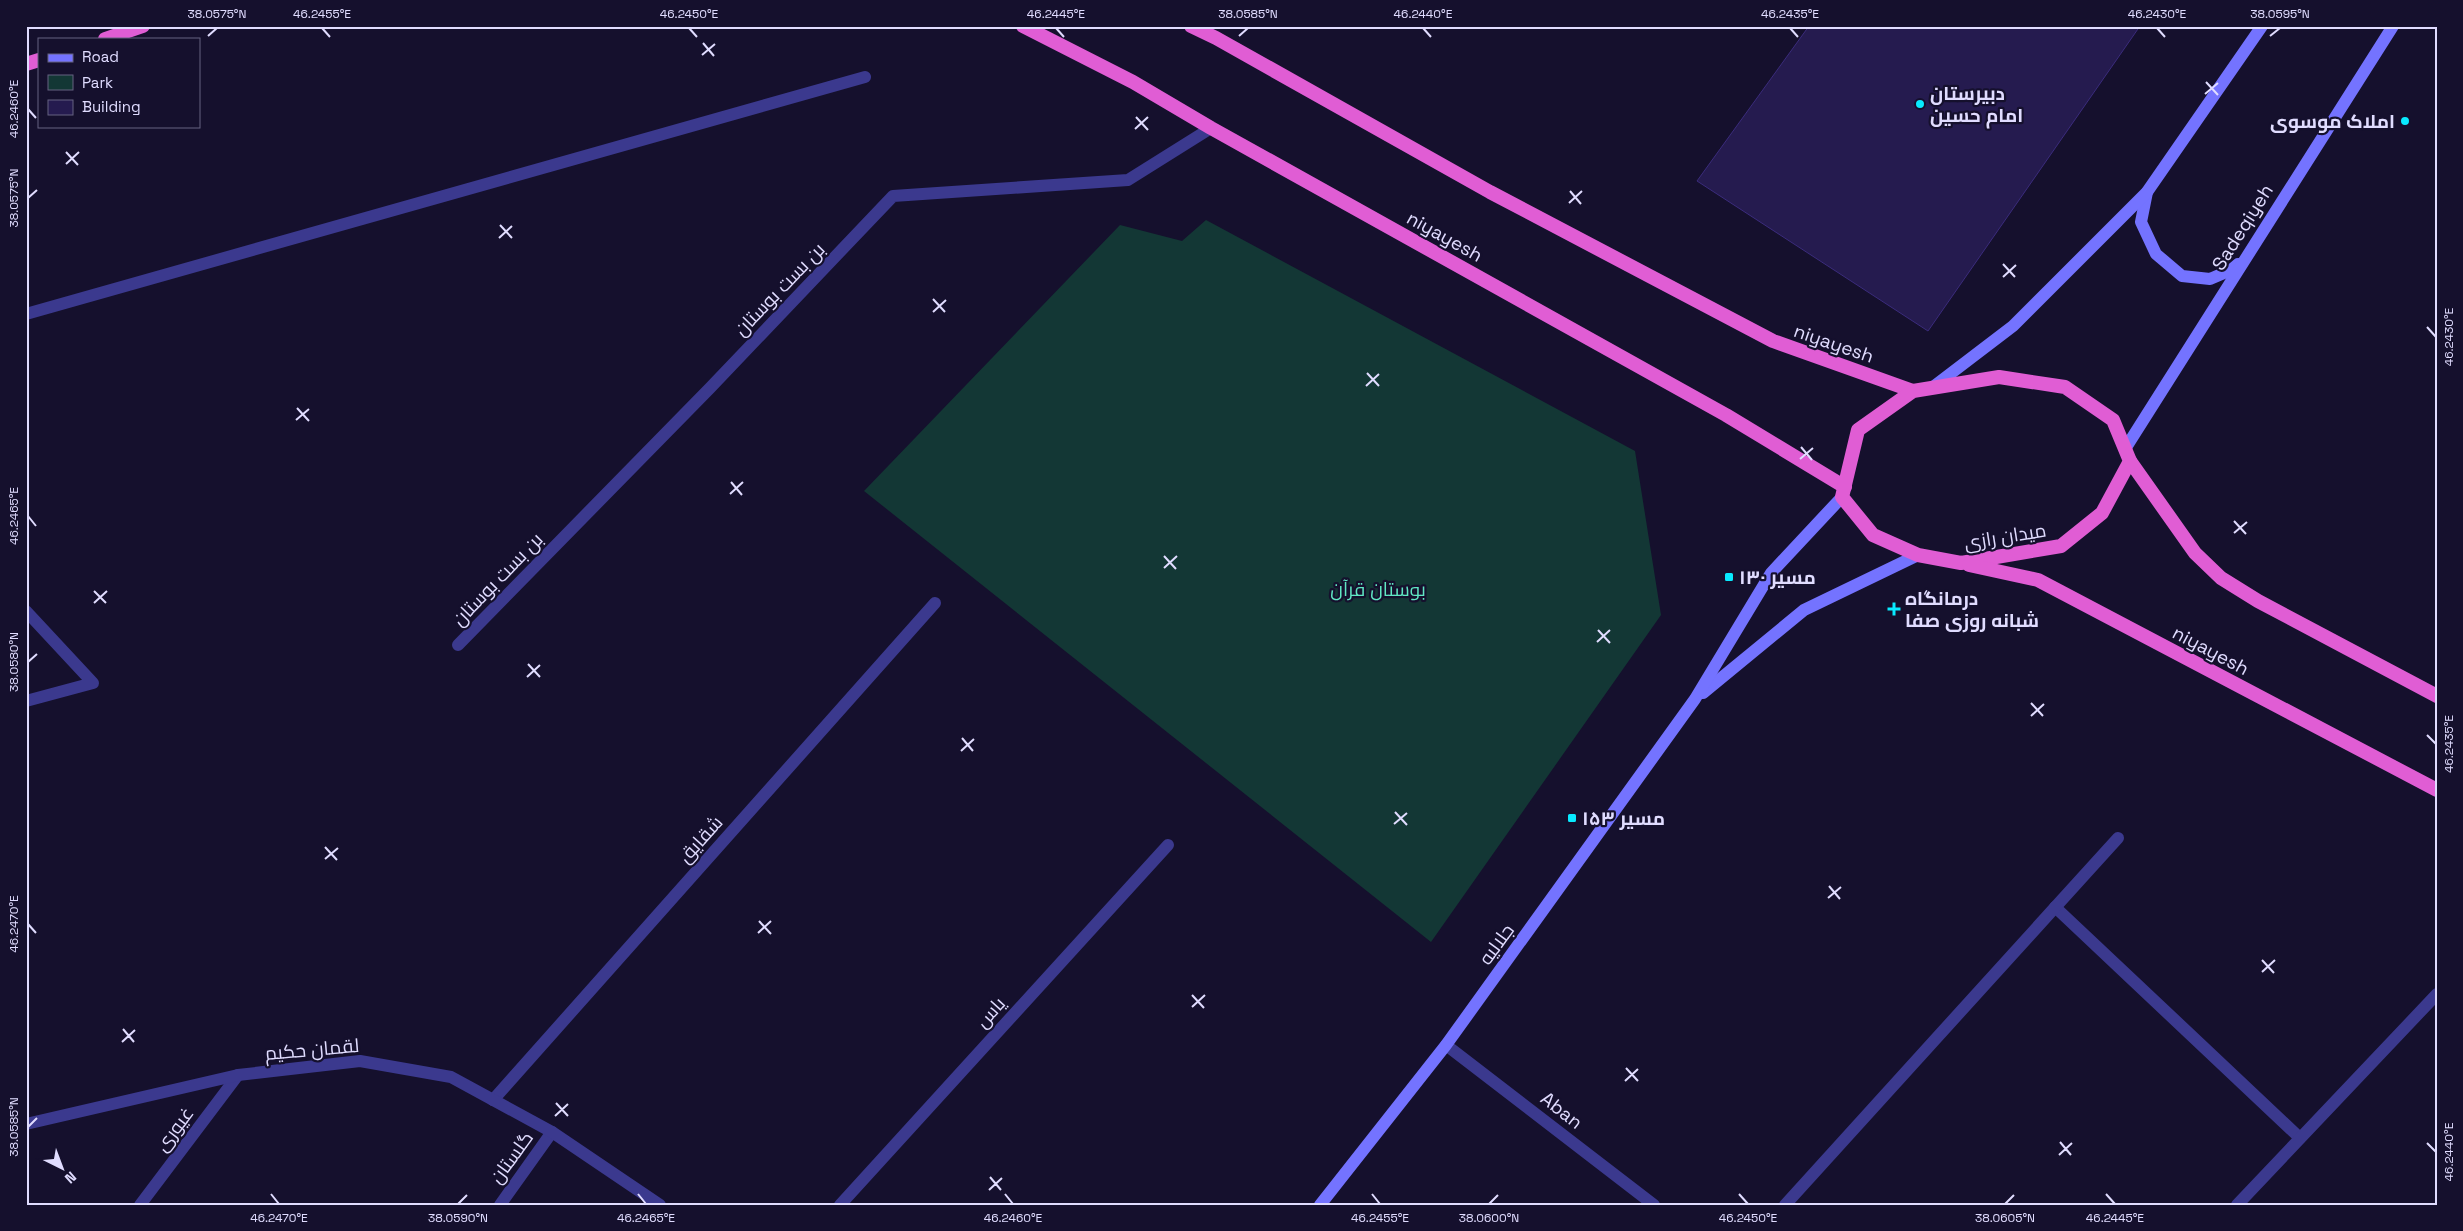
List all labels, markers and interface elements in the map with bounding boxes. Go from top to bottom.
text: 38.0575°N [188,6,246,22]
text: 46.2455°E [293,6,351,22]
text: 46.2450°E [660,6,718,22]
text: 46.2445°E [1027,6,1085,22]
text: 38.0585°N [1218,6,1278,22]
text: 46.2440°E [1394,6,1453,22]
text: 46.2435°E [1761,6,1819,22]
text: 46.2430°E [2128,6,2187,22]
text: 38.0595°N [2250,6,2310,22]
legend [38,38,200,128]
text: Road [82,47,119,66]
text: Park [82,73,113,92]
text: 46.2460°E [6,79,22,138]
place label: دبیرستان امام حسین [1930,81,2023,129]
text: Building [82,97,141,116]
marker: دبیرستان امام حسین [1914,98,1926,110]
place label: املاک موسوی [2270,109,2395,134]
marker: املاک موسوی [2399,115,2411,127]
text: 38.0575°N [6,169,22,227]
street label: Sadeqiyeh [2206,179,2279,275]
street label: niyayesh [1402,205,1487,268]
street label: بن بست بوستان [728,237,830,341]
text: 46.2430°E [2441,307,2457,366]
street label: niyayesh [1790,318,1877,369]
text: 46.2465°E [6,487,22,545]
street label: میدان رازی [1962,518,2048,555]
street label: بن بست بوستان [446,527,548,631]
place label: مسیر ۱۳۰ [1739,565,1816,590]
marker: مسیر ۱۳۰ [1723,571,1735,583]
park label: بوستان قرآن [1330,577,1426,602]
place label: درمانگاه شبانه روزی صفا [1905,586,2039,633]
marker: درمانگاه شبانه روزی صفا [1887,602,1901,616]
street label: niyayesh [2168,620,2253,681]
text: 38.0580°N [6,632,22,692]
text: 46.2435°E [2441,715,2457,773]
place label: مسیر ۱۵۳ [1582,806,1665,831]
street label: شقایق [672,810,728,868]
marker: مسیر ۱۵۳ [1566,812,1578,824]
text: 46.2470°E [6,895,22,953]
street label: جلالیه [1473,919,1520,970]
street label: یاس [970,991,1011,1033]
street label: لقمان حکیم [264,1033,360,1067]
street label: Aban [1536,1086,1588,1135]
text: 38.0585°N [6,1097,22,1157]
street label: غیوری [149,1102,199,1157]
text: 46.2440°E [2441,1122,2457,1181]
street label: گلستان [484,1126,539,1188]
north arrow [38,1144,88,1194]
text: N [61,1168,80,1187]
text: 46.2470°E [250,1210,308,1226]
text: 38.0590°N [428,1210,488,1226]
text: 46.2465°E [617,1210,675,1226]
text: 46.2460°E [984,1210,1043,1226]
text: 46.2455°E [1351,1210,1409,1226]
text: 38.0600°N [1459,1210,1519,1226]
text: 46.2450°E [1719,1210,1777,1226]
text: 38.0605°N [1975,1210,2035,1226]
text: 46.2445°E [2086,1210,2144,1226]

